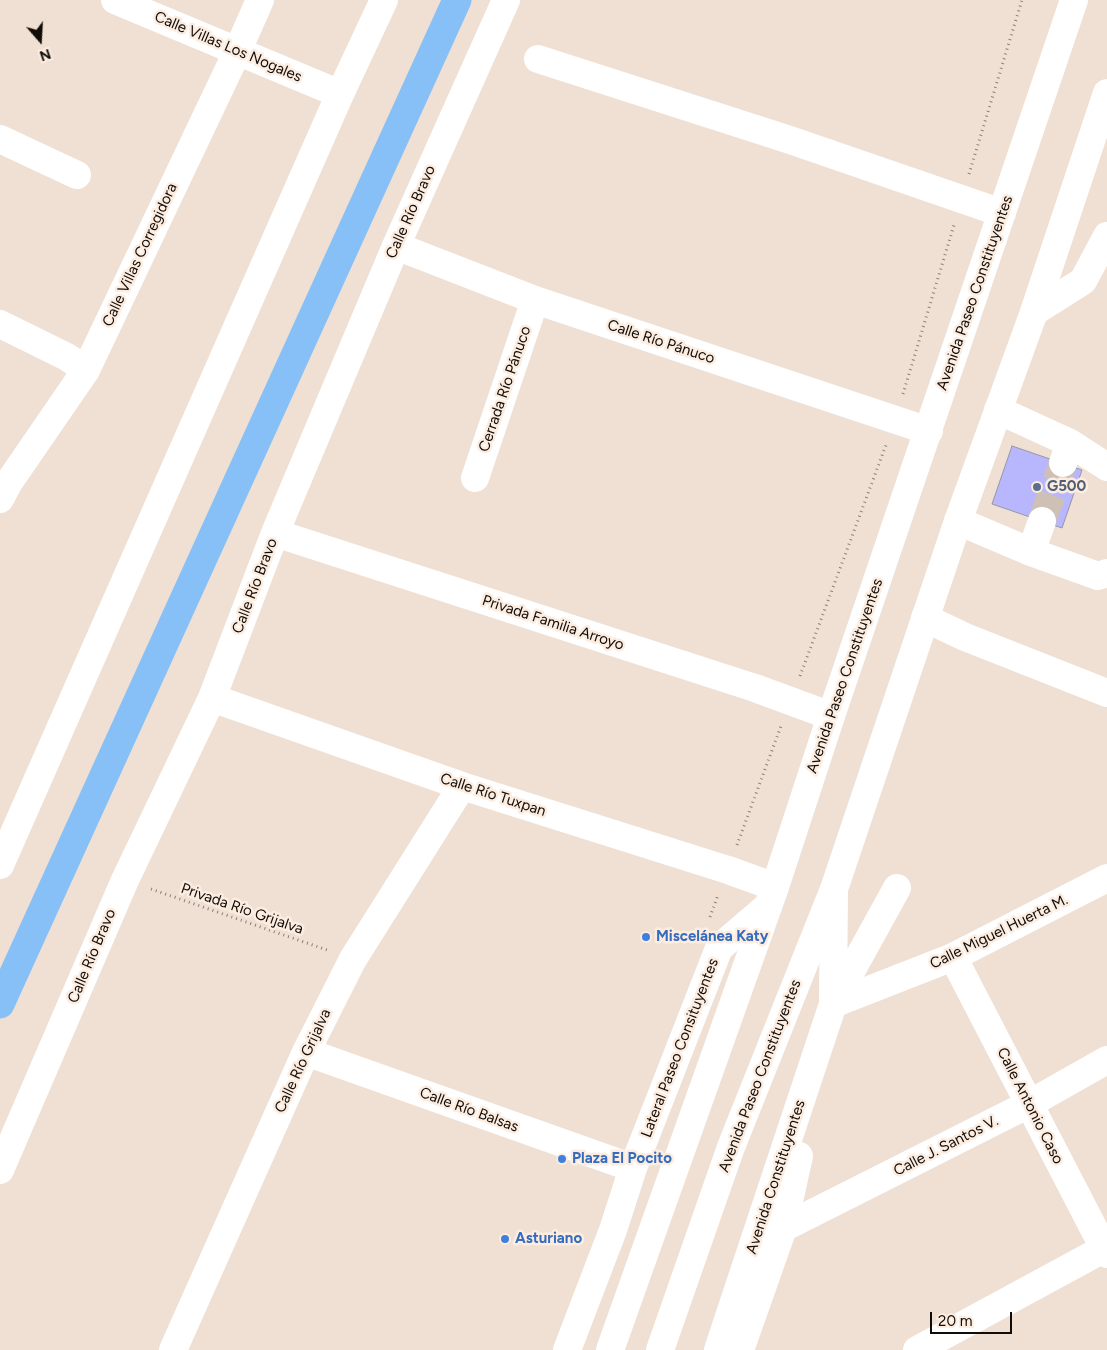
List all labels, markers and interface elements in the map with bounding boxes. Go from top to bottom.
street label: Calle Villas Los Nogales [152,8,304,86]
north arrow [15,15,65,65]
text: N [37,45,53,64]
street label: Calle Río Bravo [382,163,440,261]
street label: Calle Villas Corregidora [99,180,181,330]
street label: Avenida Paseo Constituyentes [933,193,1017,393]
street label: Calle Río Pánuco [605,316,717,368]
street label: Cerrada Río Pánuco [475,324,535,454]
place label: G500 [1047,478,1086,496]
marker: G500 [1031,481,1043,493]
street label: Calle Río Bravo [229,536,281,636]
street label: Avenida Paseo Constituyentes [803,576,887,776]
street label: Privada Familia Arroyo [480,592,626,654]
street label: Calle Río Tuxpan [438,769,548,821]
street label: Privada Río Grijalva [179,880,305,938]
street label: Calle Miguel Huerta M. [927,891,1071,973]
street label: Calle Río Bravo [64,906,120,1006]
place label: Miscelánea Katy [656,928,768,946]
marker: Miscelánea Katy [640,931,652,943]
street label: Lateral Paseo Consituyentes [638,956,722,1140]
street label: Avenida Paseo Constituyentes [715,977,805,1175]
street label: Calle Río Grijalva [271,1006,335,1116]
street label: Calle Antonio Caso [993,1045,1067,1167]
street label: Calle Río Balsas [417,1084,521,1136]
street label: Avenida Constituyentes [743,1098,809,1256]
street label: Calle J. Santos V. [891,1112,1001,1180]
place label: Plaza El Pocito [572,1150,672,1168]
marker: Plaza El Pocito [556,1153,568,1165]
place label: Asturiano [515,1230,582,1248]
marker: Asturiano [499,1233,511,1245]
scale bar [932,1302,1014,1334]
text: 20 m [938,1312,972,1330]

